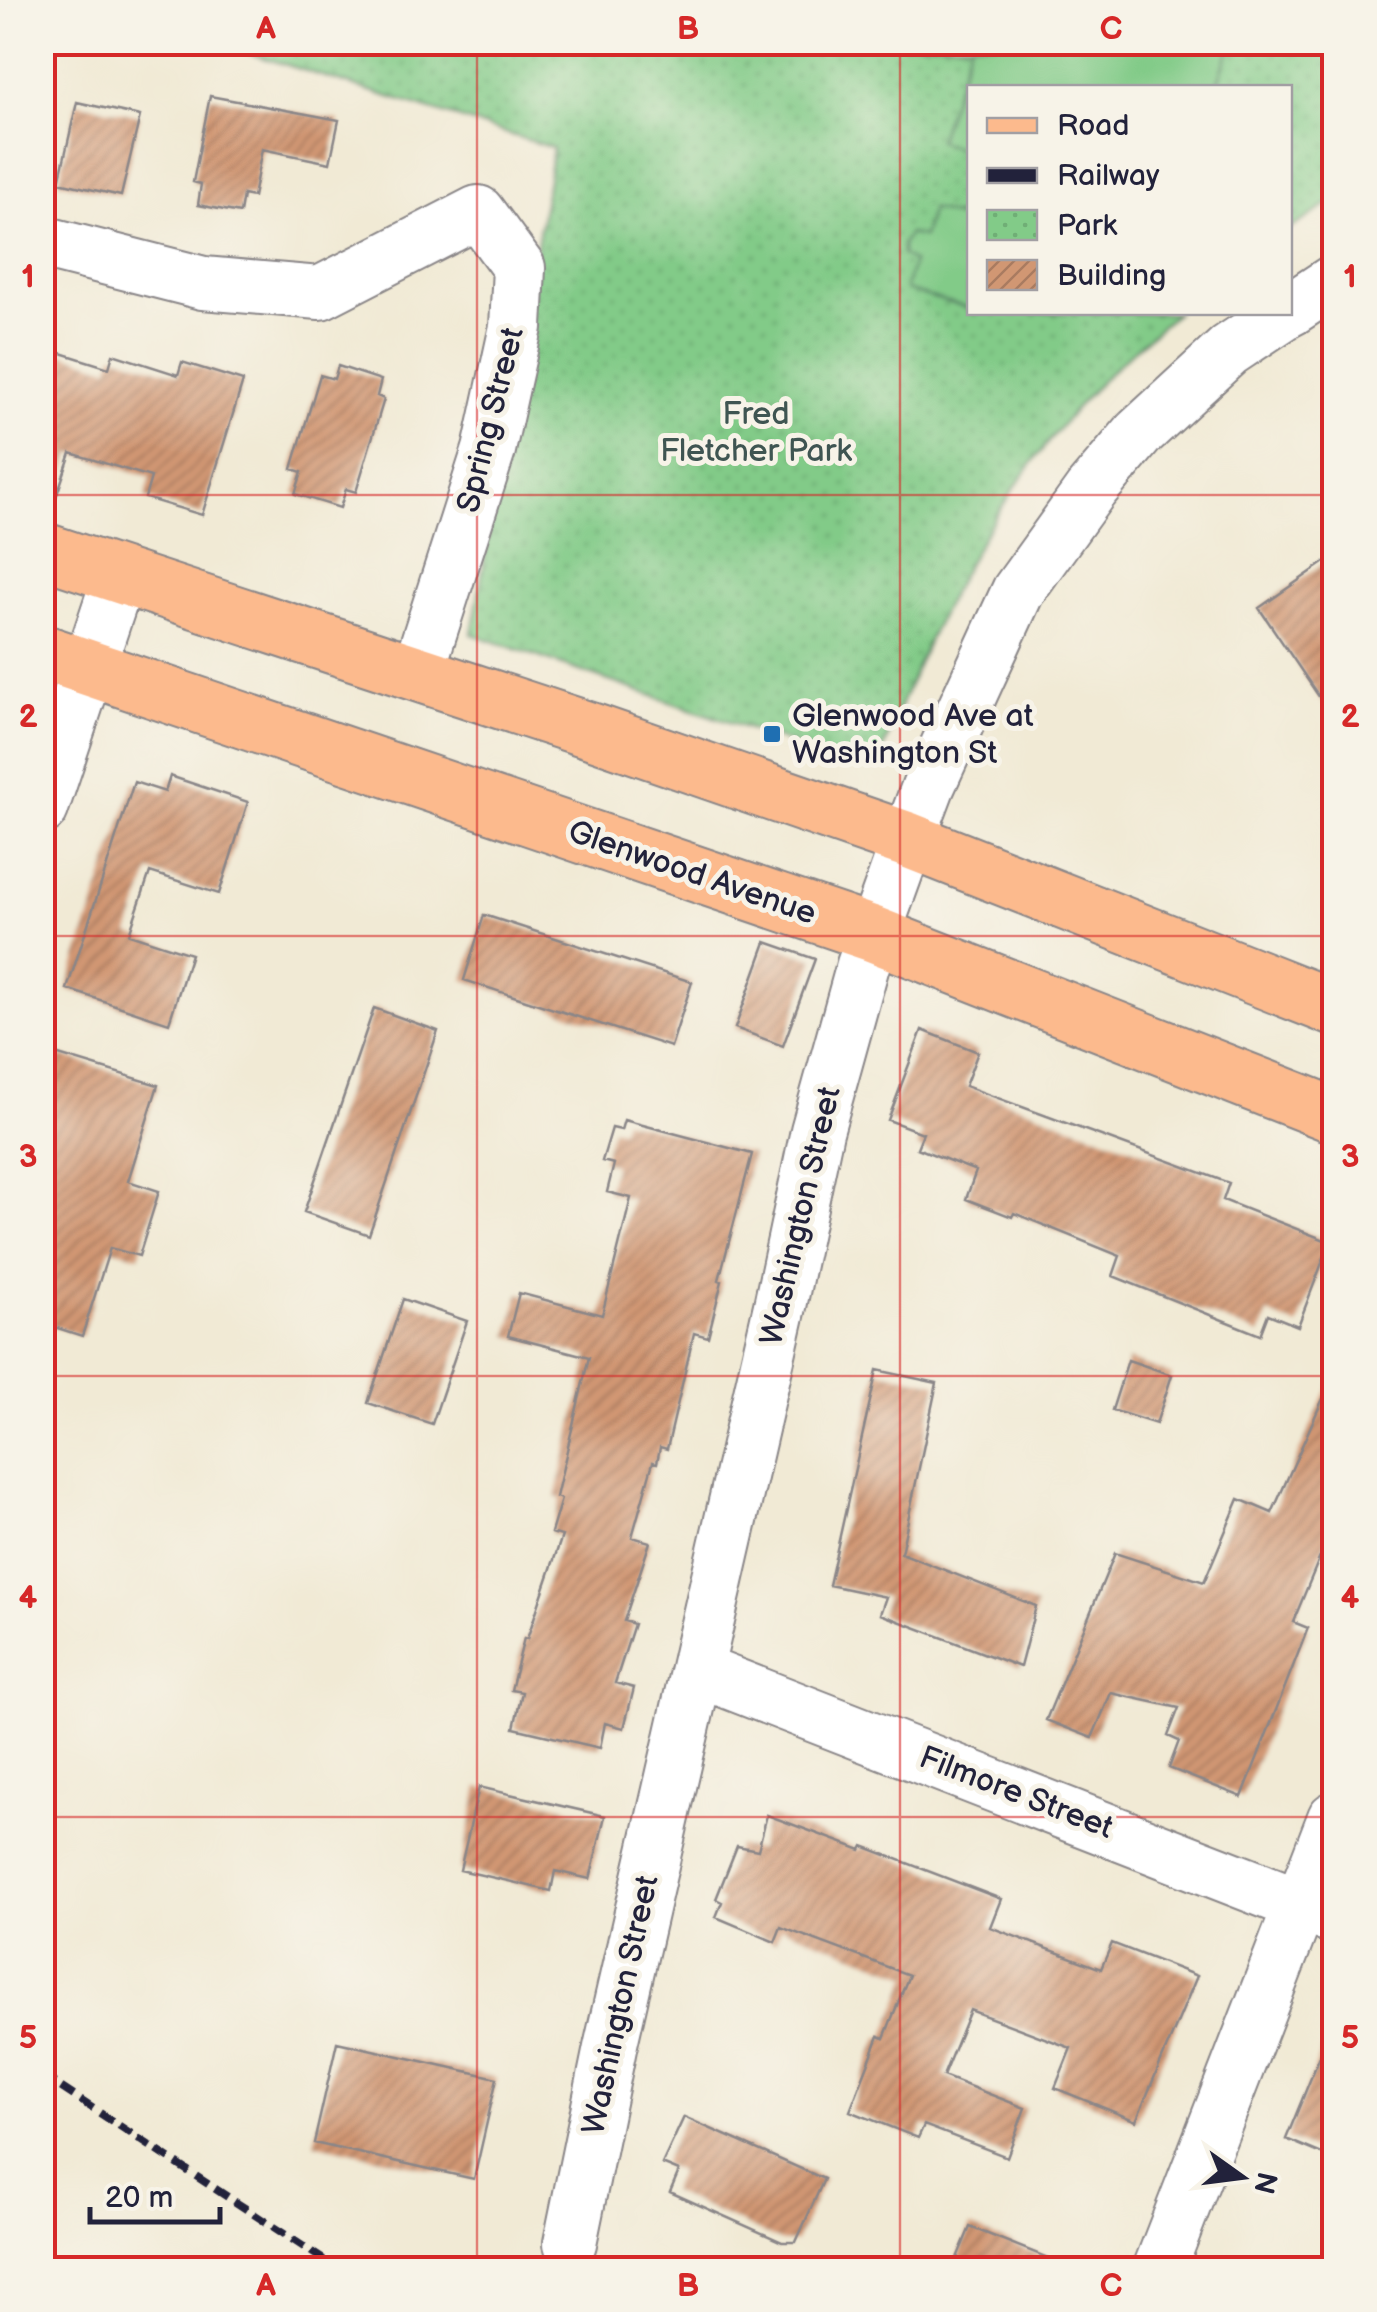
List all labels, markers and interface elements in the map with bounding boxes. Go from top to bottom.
text: A [255,10,276,49]
text: B [677,10,699,49]
text: C [1100,10,1122,49]
legend [967,85,1292,315]
text: Road [1057,108,1130,144]
text: Railway [1057,158,1160,194]
text: Park [1057,208,1117,244]
text: 1 [21,258,35,297]
text: Building [1057,258,1166,294]
text: 1 [1343,258,1357,297]
street label: Spring Street [449,323,533,517]
park label: Fred Fletcher Park [660,395,852,471]
place label: Glenwood Ave at Washington St [792,697,1034,773]
text: 2 [18,698,38,737]
text: 2 [1340,698,1360,737]
marker: Glenwood Ave at Washington St [761,723,783,745]
street label: Glenwood Avenue [563,812,821,934]
street label: Washington Street [752,1083,850,1349]
text: 3 [19,1138,37,1177]
text: 3 [1341,1138,1359,1177]
text: 4 [19,1579,38,1618]
text: 4 [1341,1579,1360,1618]
street label: Filmore Street [914,1738,1118,1848]
street label: Washington Street [574,1872,668,2138]
text: 5 [19,2019,37,2058]
text: 5 [1341,2019,1359,2058]
north arrow [1192,2127,1292,2227]
scale bar [90,2162,220,2224]
text: N [1246,2168,1283,2197]
text: 20 m [105,2180,173,2216]
text: A [255,2267,276,2306]
text: B [677,2267,699,2306]
text: C [1100,2267,1122,2306]

